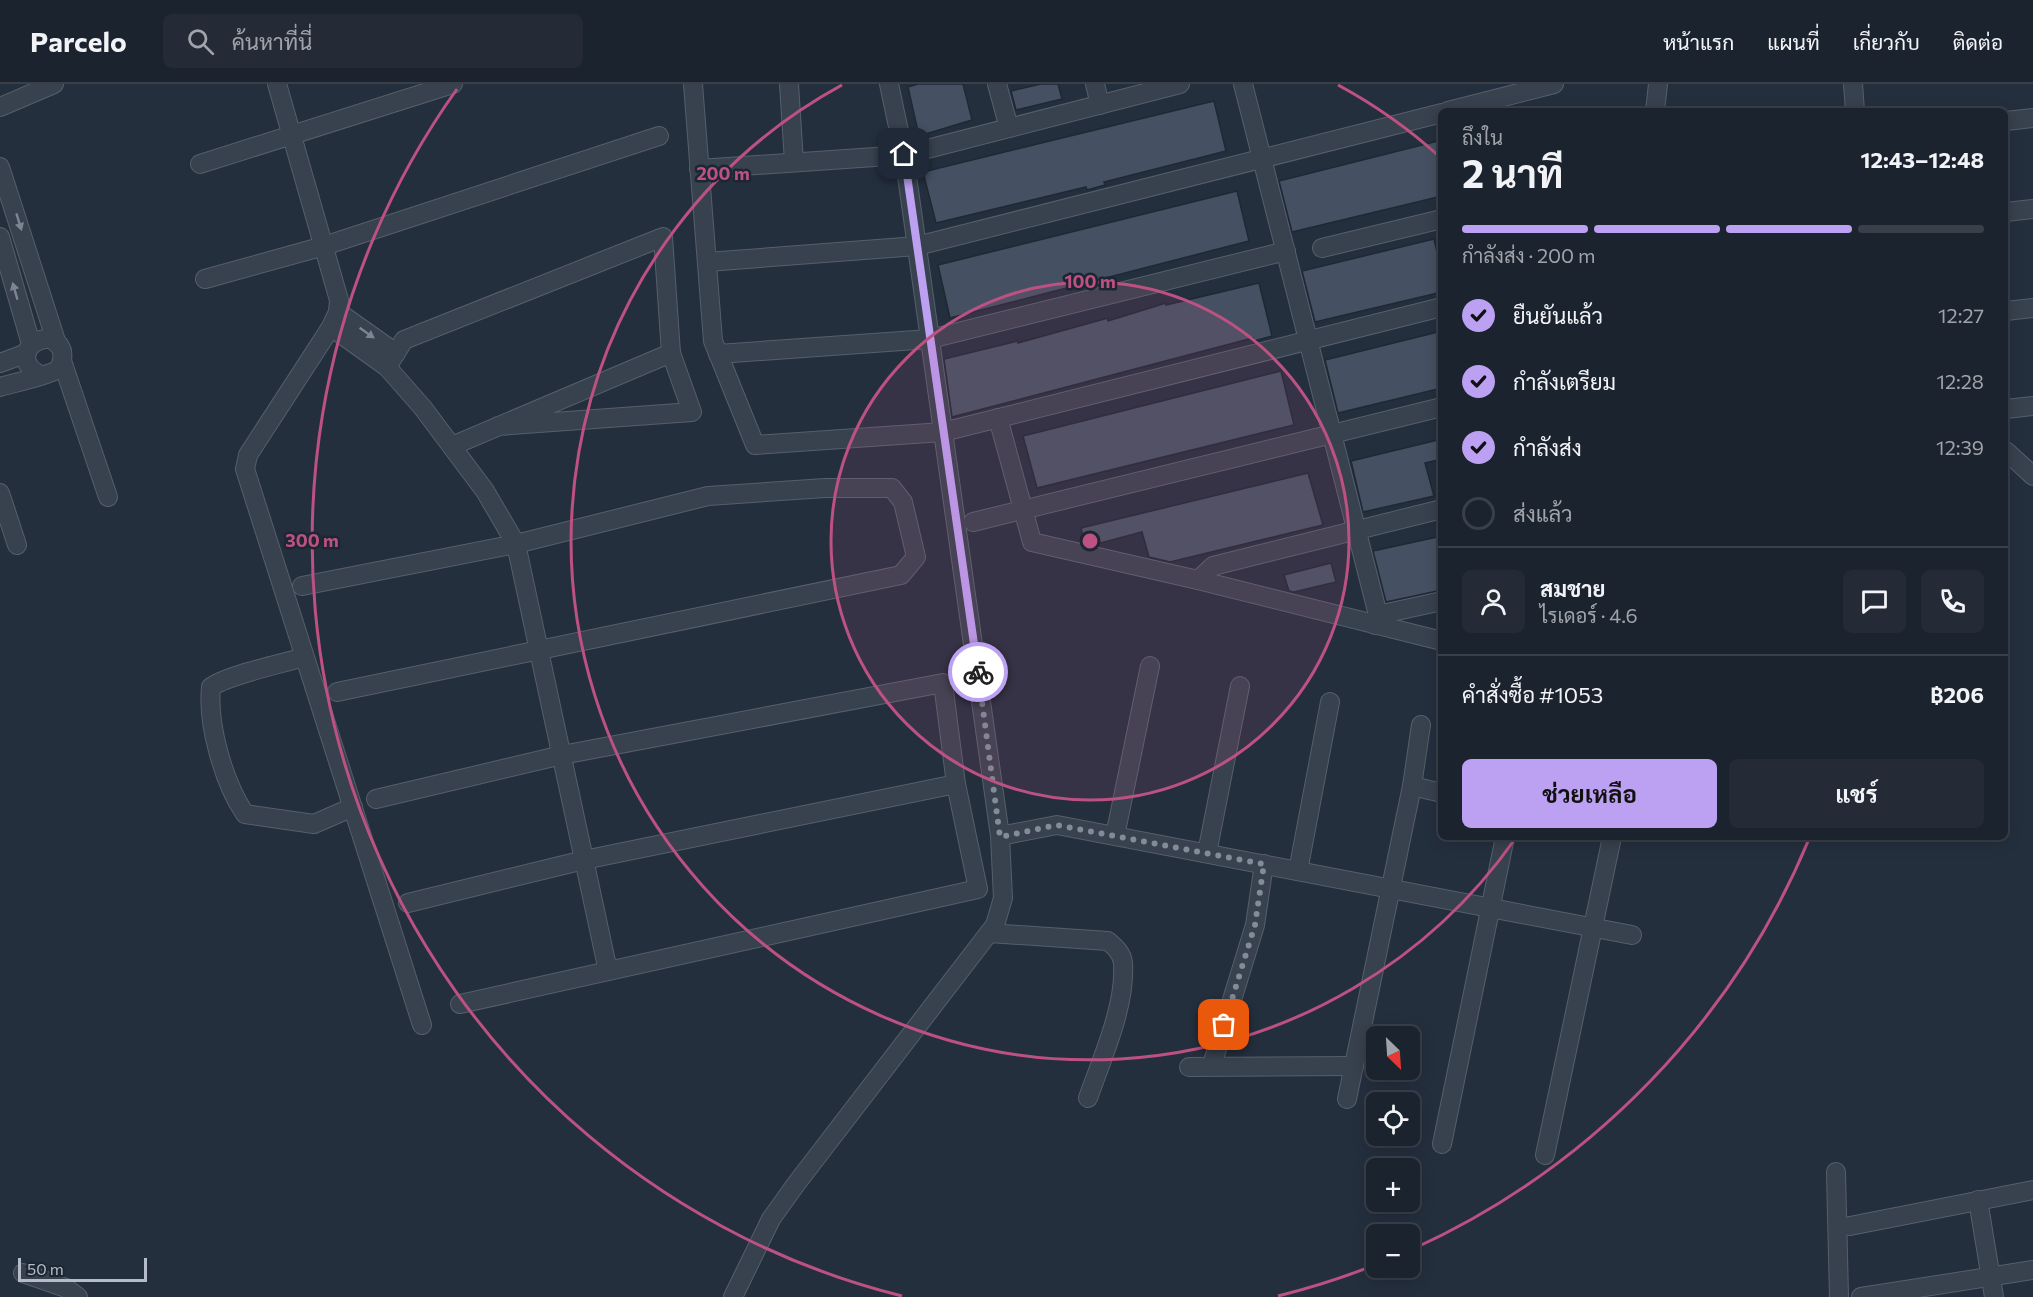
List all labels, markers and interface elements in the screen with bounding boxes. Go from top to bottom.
search box [163,14,583,68]
text: Parcelo [30,24,127,58]
icon: search [184,25,217,58]
text: ค้นหาที่นี่ [232,28,312,55]
text: หน้าแรก [1663,29,1734,54]
text: แผนที่ [1767,29,1820,54]
text: เกี่ยวกับ [1853,29,1920,54]
text: ติดต่อ [1953,29,2003,54]
text: ถึงใน [1462,125,1503,149]
pin [878,128,929,179]
icon: home [887,137,920,170]
text: 12:43–12:48 [1861,146,1984,173]
text: 2 นาที [1462,148,1563,196]
text: 200 m [696,162,750,184]
one-way arrow [15,213,24,231]
text: กำลังส่ง · 200 m [1462,243,1595,267]
text: 100 m [1064,270,1116,292]
one-way arrow [10,282,19,300]
icon: check [1462,299,1495,332]
text: ยืนยันแล้ว [1513,302,1603,329]
text: 12:27 [1938,303,1984,327]
one-way arrow [359,326,374,338]
icon: check [1462,365,1495,398]
text: กำลังเตรียม [1513,368,1616,395]
text: 12:28 [1936,369,1984,393]
icon: check [1462,431,1495,464]
text: กำลังส่ง [1513,434,1582,461]
text: 12:39 [1936,435,1984,459]
text: ส่งแล้ว [1513,500,1573,527]
text: 300 m [285,529,339,551]
centre of rings [1080,531,1100,551]
button: person [1462,570,1525,633]
button: chat [1843,570,1906,633]
button: phone [1921,570,1984,633]
text: สมชาย [1540,575,1606,602]
text: ไรเดอร์ · 4.6 [1540,603,1638,627]
courier [948,642,1008,702]
icon: bike [962,656,995,689]
text: คำสั่งซื้อ #1053 [1462,681,1603,708]
text: ฿206 [1930,681,1984,708]
button: ช่วยเหลือ [1462,759,1717,828]
button: แชร์ [1729,759,1984,828]
pin [1198,999,1249,1050]
icon: bag [1207,1008,1240,1041]
north arrow [1366,1026,1420,1080]
map controls [1366,1026,1420,1278]
button: locate [1366,1092,1420,1146]
button: + [1366,1158,1420,1212]
button: − [1366,1224,1420,1278]
scale bar [18,1255,147,1282]
text: 50 m [27,1259,64,1278]

